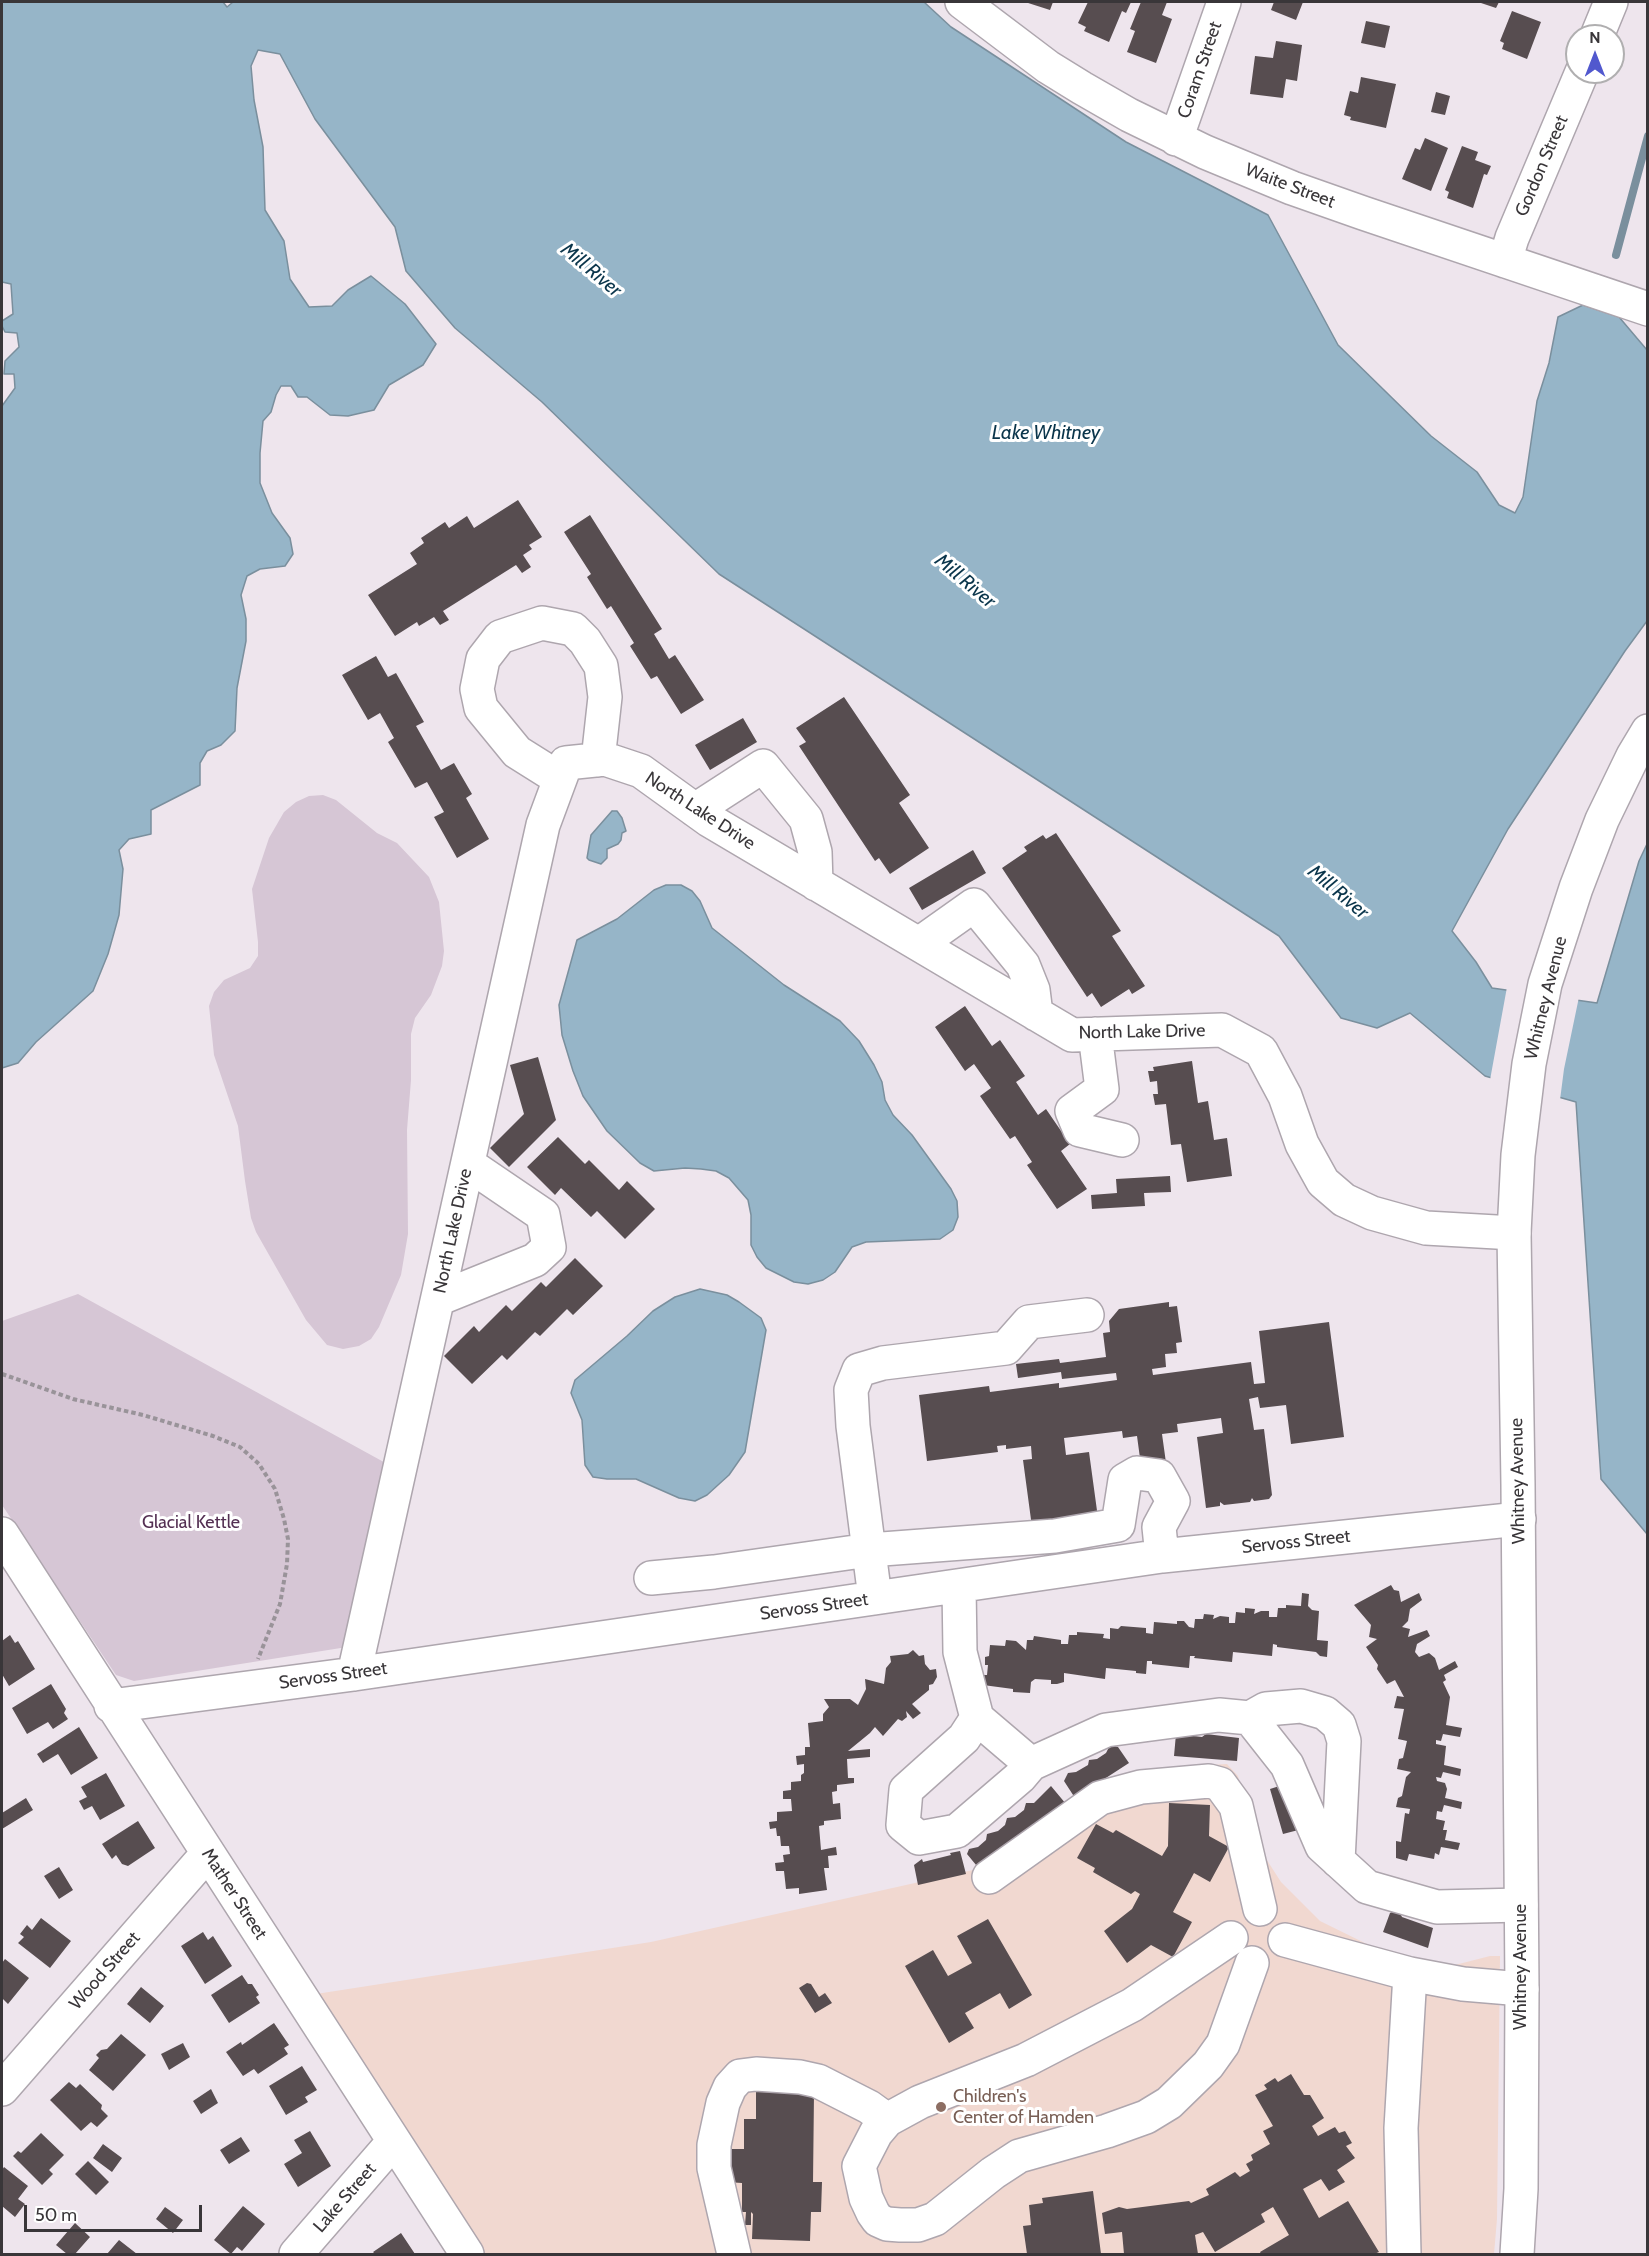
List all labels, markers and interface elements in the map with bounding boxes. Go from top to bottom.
street label: Coram Street [1173,19,1227,121]
north arrow [1565,24,1625,84]
text: N [1589,28,1601,47]
street label: Gordon Street [1511,112,1573,220]
street label: Waite Street [1242,159,1338,213]
water label: Mill River [556,238,626,302]
water label: Lake Whitney [992,421,1100,445]
water label: Mill River [930,549,1000,613]
street label: North Lake Drive [641,767,759,855]
water label: Mill River [1303,860,1373,924]
street label: Whitney Avenue [1520,934,1572,1062]
street label: North Lake Drive [1078,1020,1206,1044]
street label: North Lake Drive [429,1167,477,1295]
street label: Whitney Avenue [1506,1418,1530,1544]
park label: Glacial Kettle [142,1512,240,1534]
street label: Servoss Street [1241,1526,1351,1558]
street label: Servoss Street [758,1589,870,1625]
street label: Servoss Street [277,1658,389,1694]
street label: Mather Street [197,1845,271,1943]
street label: Whitney Avenue [1510,1904,1532,2030]
street label: Wood Street [65,1928,145,2014]
place label: Children's Center of Hamden [953,2086,1094,2128]
marker: Children's Center of Hamden [934,2100,948,2114]
street label: Lake Street [309,2159,381,2237]
scale bar [27,2193,206,2231]
text: 50 m [35,2204,77,2226]

